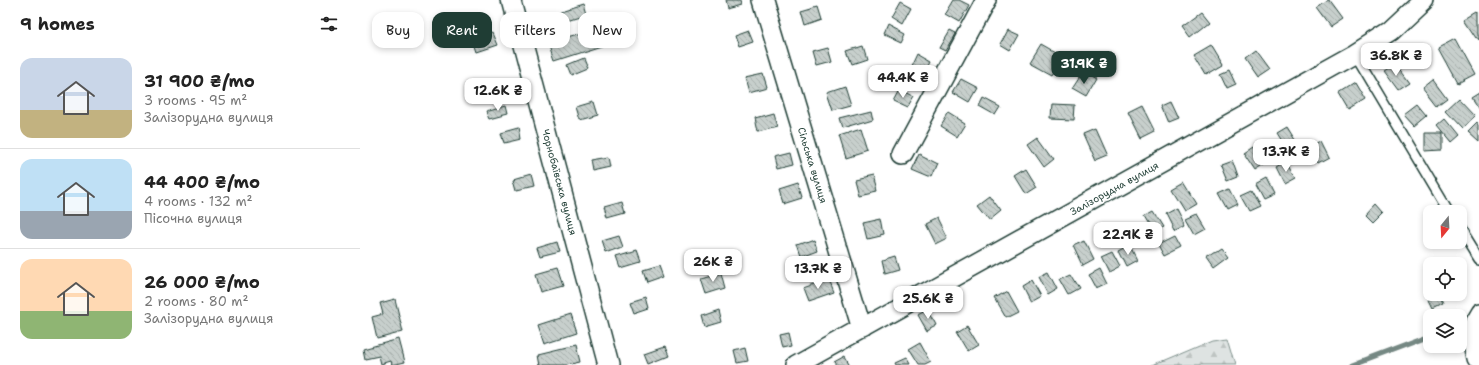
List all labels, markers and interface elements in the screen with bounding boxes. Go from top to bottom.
chip: Buy [372,12,424,48]
chip: Rent [432,12,492,48]
chip: Filters [500,12,570,48]
chip: New [578,12,636,48]
text: 9 homes [20,13,95,35]
icon: filters [318,13,340,35]
pin: 36.8K ₴ [1359,43,1433,77]
text: 36.8K ₴ [1370,47,1422,64]
pin: 31.9K ₴ [1047,51,1121,85]
text: 31.9K ₴ [1060,55,1108,72]
pin: 44.4K ₴ [866,65,940,99]
text: 44.4K ₴ [877,69,929,86]
text: 31 900 ₴/mo [144,70,255,92]
icon: home [52,74,100,122]
pin: 12.6K ₴ [461,78,535,112]
text: 12.6K ₴ [473,82,523,99]
text: 3 rooms · 95 m² [144,92,247,109]
text: Залізорудна вулиця [144,109,273,126]
street label: Сільська вулиця [795,126,830,205]
street label: Чорнобаївська вулиця [539,128,580,237]
pin: 13.7K ₴ [1249,139,1323,173]
text: 13.7K ₴ [1262,143,1310,160]
street label: Залізорудна вулиця [1068,159,1161,218]
text: 44 400 ₴/mo [144,171,260,193]
icon: home [52,175,100,223]
text: 4 rooms · 132 m² [144,193,253,210]
north arrow [1423,205,1467,249]
map controls [1423,205,1467,353]
text: Пісочна вулиця [144,210,242,227]
pin: 22.9K ₴ [1091,222,1165,256]
text: 22.9K ₴ [1102,226,1154,243]
pin: 26K ₴ [685,249,741,283]
text: 26K ₴ [693,253,733,270]
pin: 13.7K ₴ [781,256,855,290]
button: locate [1423,257,1467,301]
text: 13.7K ₴ [794,260,842,277]
text: 26 000 ₴/mo [144,271,260,293]
icon: home [52,275,100,323]
pin: 25.6K ₴ [891,286,965,320]
text: 25.6K ₴ [902,290,954,307]
text: 2 rooms · 80 m² [144,293,248,310]
button: layers [1423,309,1467,353]
text: Залізорудна вулиця [144,310,273,327]

